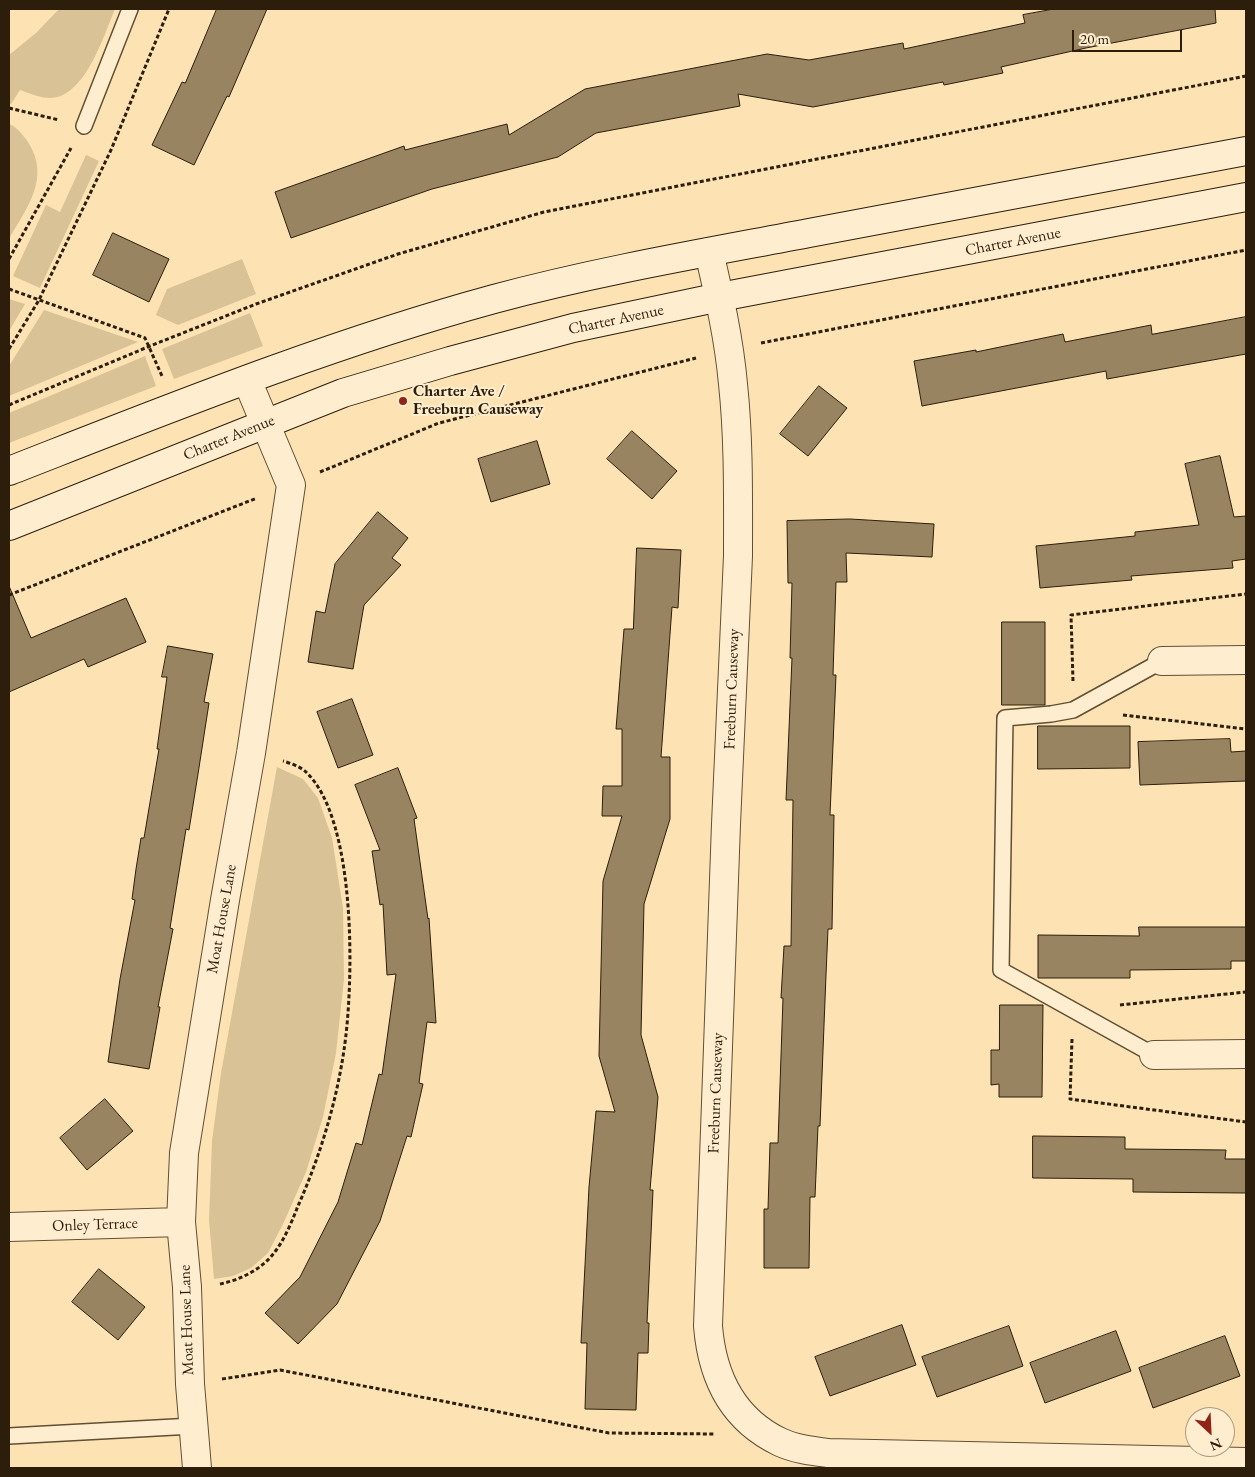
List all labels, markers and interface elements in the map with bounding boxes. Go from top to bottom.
scale bar [1075,20,1185,52]
text: 20 m [1080,29,1109,48]
street label: Charter Avenue [964,223,1062,261]
street label: Charter Avenue [567,301,665,339]
place label: Charter Ave / Freeburn Causeway [413,382,543,420]
marker: Charter Ave / Freeburn Causeway [397,395,409,407]
street label: Charter Avenue [180,411,278,465]
street label: Freeburn Causeway [720,628,744,750]
street label: Moat House Lane [203,863,241,975]
street label: Freeburn Causeway [704,1032,728,1154]
street label: Onley Terrace [52,1214,138,1236]
street label: Moat House Lane [175,1264,199,1376]
north arrow [1185,1407,1235,1457]
text: N [1207,1434,1225,1455]

